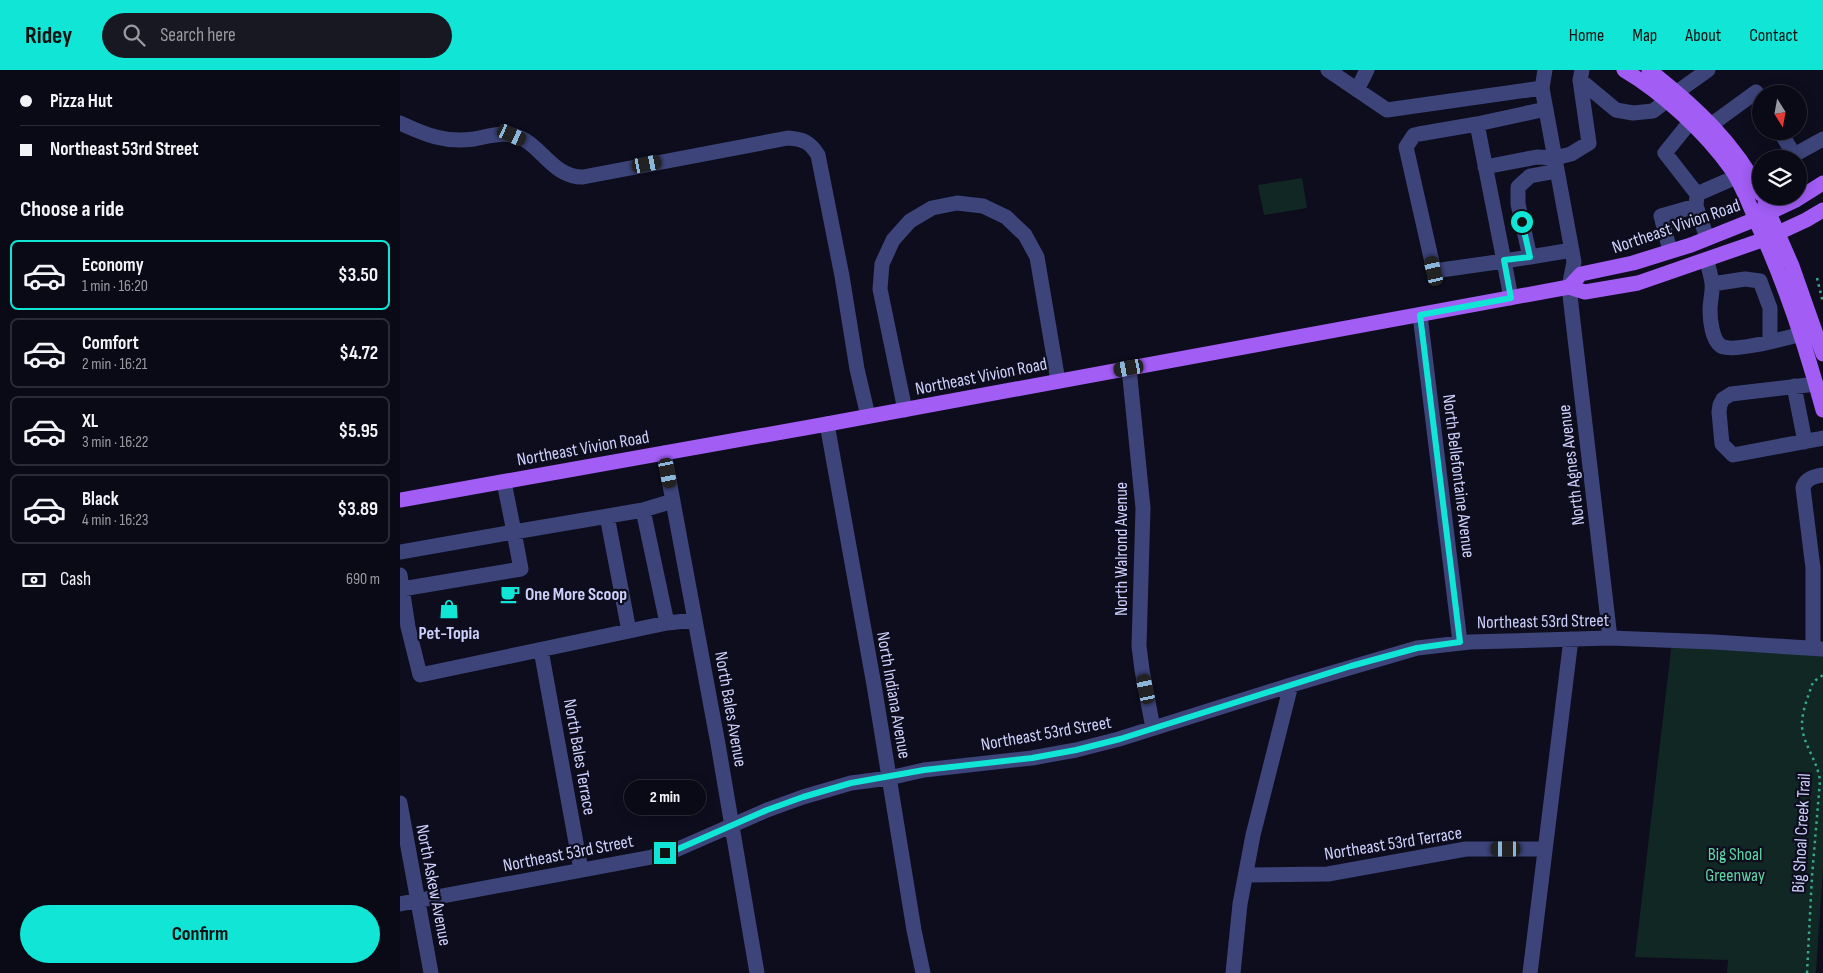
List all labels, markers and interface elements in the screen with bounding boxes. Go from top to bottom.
search box [102,13,452,58]
text: Ridey [25,21,72,50]
icon: search [120,21,148,49]
text: Search here [160,24,236,47]
text: Home [1569,25,1604,46]
text: Map [1632,25,1657,46]
text: About [1685,25,1721,46]
text: Contact [1749,25,1798,46]
north arrow [1752,85,1808,140]
map controls [1752,85,1807,205]
text: Pizza Hut [50,90,113,113]
car [495,122,528,148]
text: Northeast 53rd Street [50,138,198,161]
button: layers [1752,150,1807,205]
car [630,154,663,174]
street label: Northeast Vivion Road [1609,195,1743,258]
text: Choose a ride [20,196,124,223]
route start [1511,211,1533,233]
icon: car [22,253,67,298]
text: Economy [82,254,144,277]
car [1423,255,1444,287]
text: $3.50 [338,264,378,287]
text: 1 min · 16:20 [82,277,148,296]
icon: car [22,331,67,376]
text: Comfort [82,332,139,355]
text: $4.72 [339,342,378,365]
street label: Northeast Vivion Road [913,353,1049,400]
text: 2 min · 16:21 [82,355,147,374]
car [1112,358,1145,378]
street label: North Bellefontaine Avenue [1438,393,1479,559]
street label: North Agnes Avenue [1554,403,1589,527]
icon: car [22,409,67,454]
text: XL [82,410,98,433]
text: $5.95 [339,420,378,443]
street label: Northeast Vivion Road [515,427,651,470]
text: 3 min · 16:22 [82,433,148,452]
car [657,457,678,489]
street label: North Walrond Avenue [1111,482,1132,616]
icon: car [22,487,67,532]
text: Black [82,488,119,511]
text: $3.89 [338,498,378,521]
text: 4 min · 16:23 [82,511,149,530]
icon: cash [20,566,48,594]
text: Cash [60,568,91,591]
text: 690 m [346,570,380,589]
cafe icon: One More Scoop [499,583,521,605]
place label: One More Scoop [525,584,627,605]
shop icon: Pet-Topia [438,598,460,620]
street label: Northeast 53rd Street [1477,610,1610,633]
place label: Pet-Topia [418,623,480,644]
street label: North Indiana Avenue [872,630,915,760]
street label: North Bales Avenue [710,650,751,769]
car [1135,673,1156,705]
street label: North Bales Terrace [559,697,600,817]
street label: Northeast 53rd Street [979,712,1113,755]
street label: Big Shoal Creek Trail [1788,773,1815,893]
callout: 2 min [624,780,706,816]
text: 2 min [650,788,680,807]
street label: Northeast 53rd Terrace [1323,822,1463,865]
street label: North Askew Avenue [411,823,456,947]
street label: Northeast 53rd Street [501,830,635,876]
route end [654,842,676,864]
car [1491,842,1521,857]
park label: Big Shoal Greenway [1705,844,1765,886]
button: Confirm [20,905,380,963]

